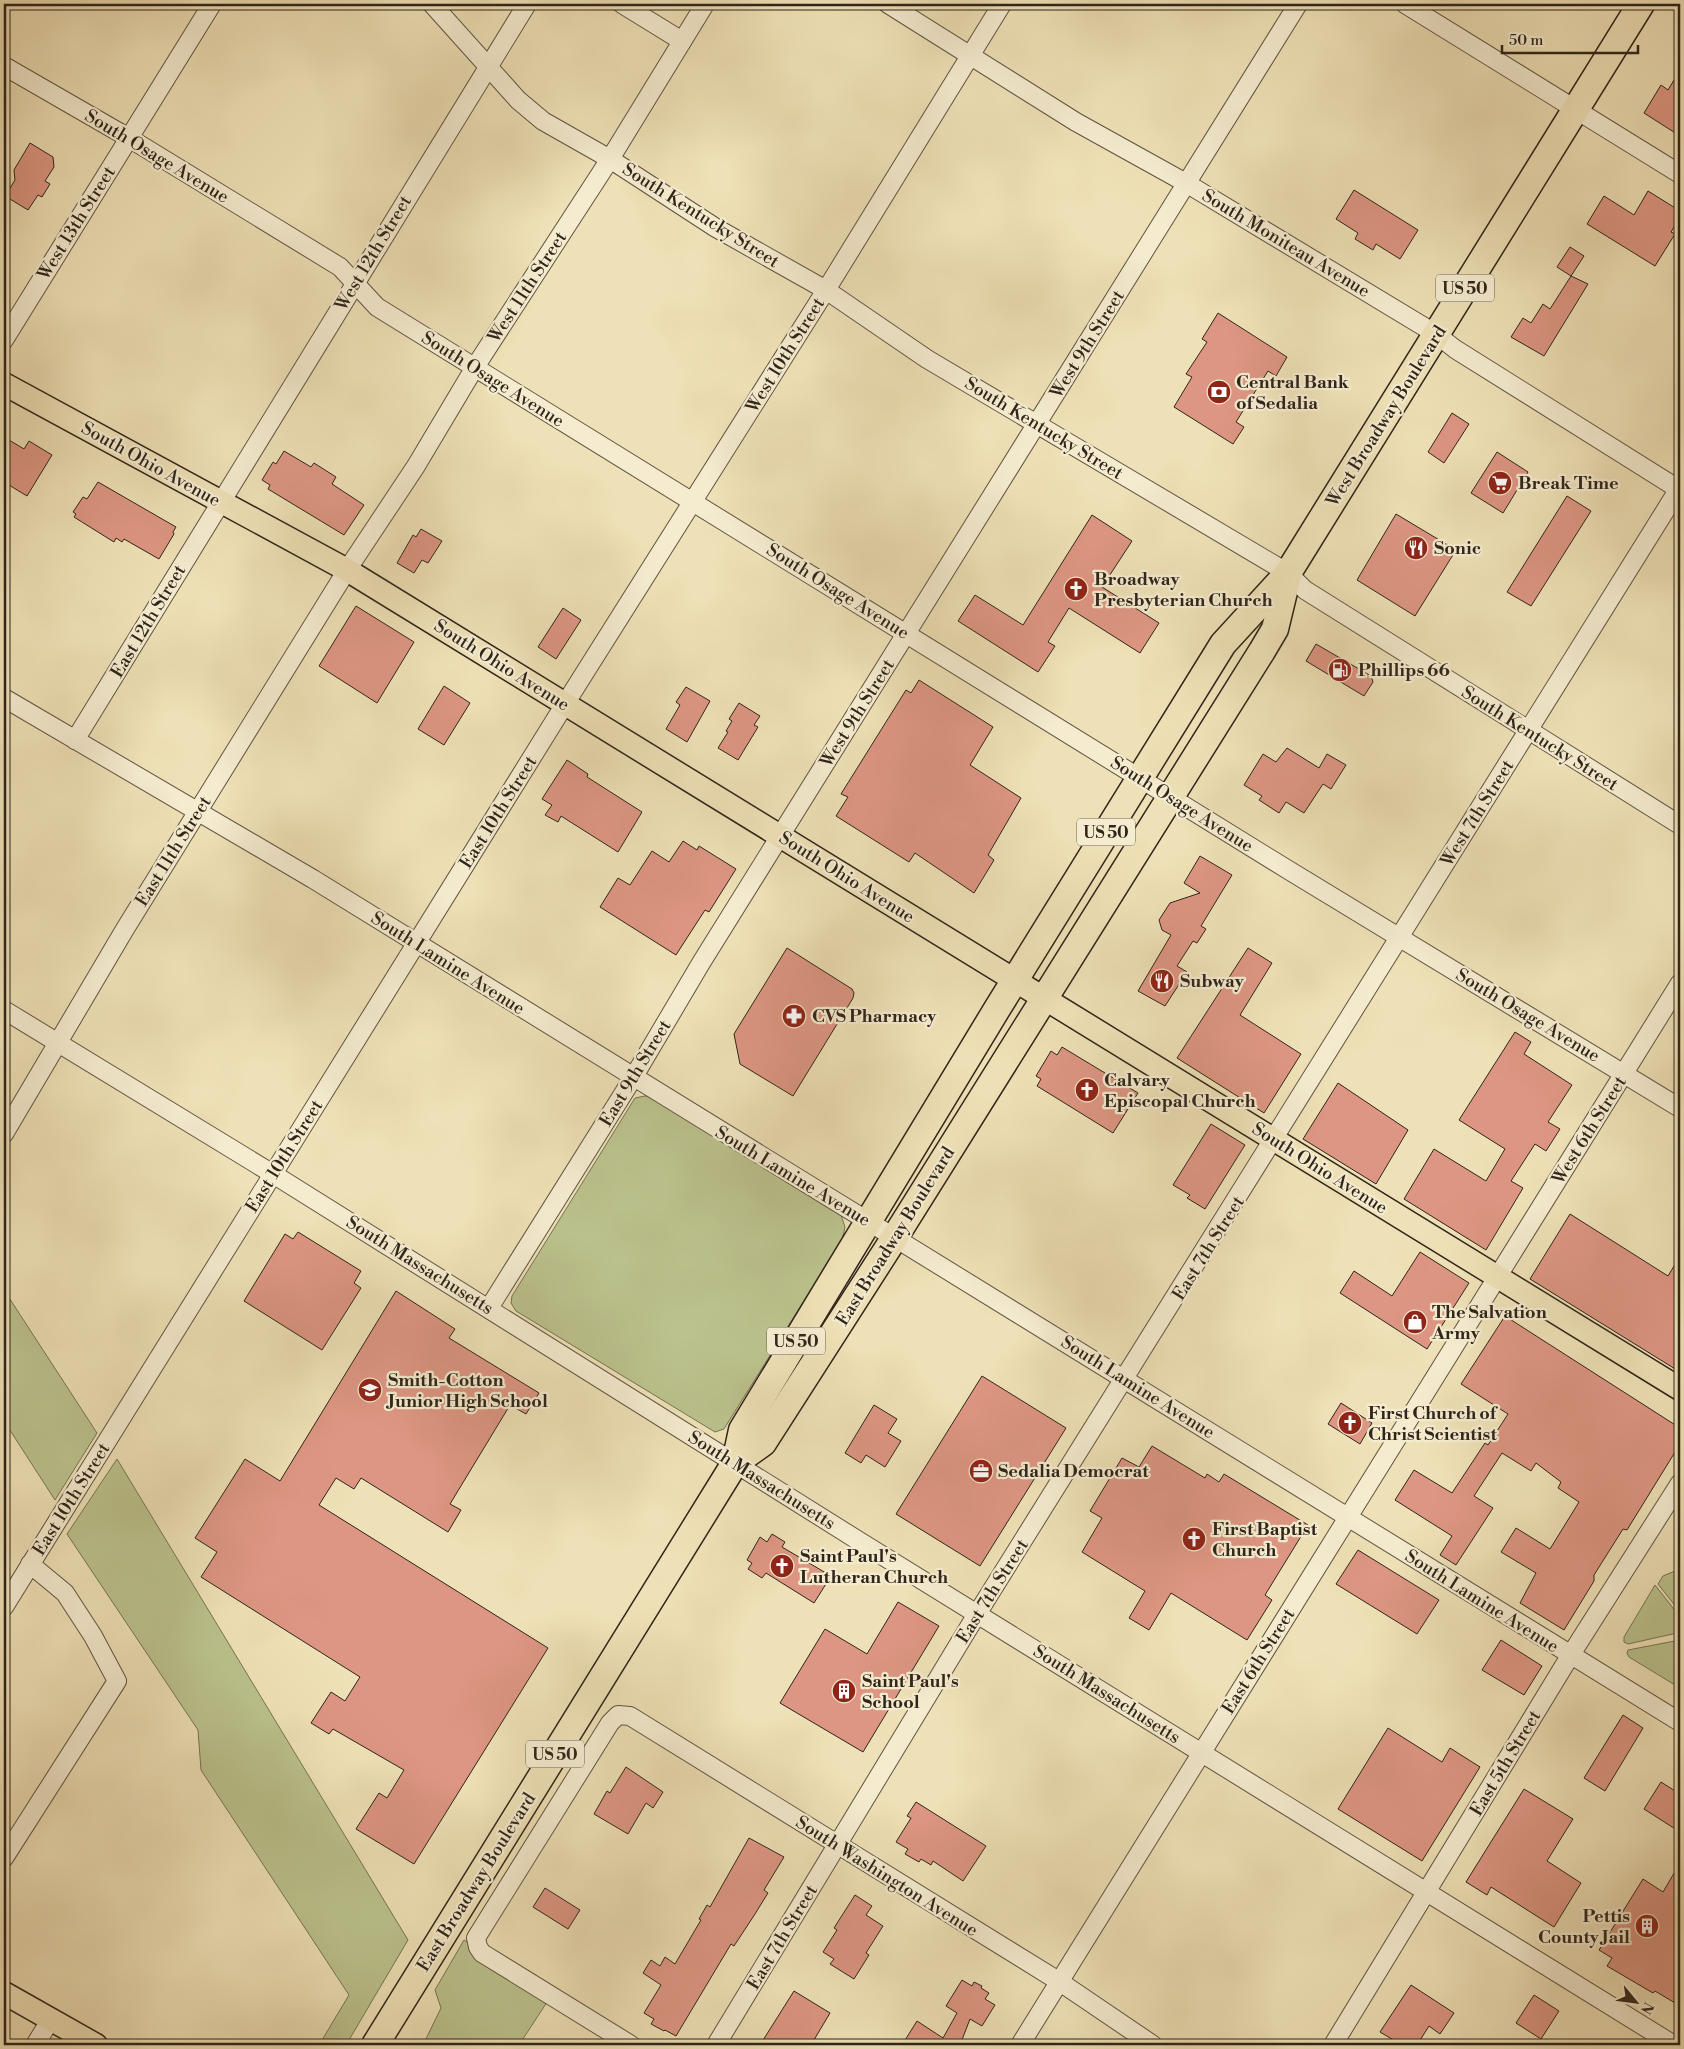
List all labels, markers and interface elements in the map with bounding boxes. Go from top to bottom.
scale bar [1502,22,1638,54]
text: 50 m [1509,31,1543,50]
street label: South Osage Avenue [81,104,233,209]
street label: South Kentucky Street [618,158,784,273]
street label: West 13th Street [32,162,121,285]
street label: South Moniteau Avenue [1198,184,1374,303]
street label: West 12th Street [329,191,417,316]
street label: West 11th Street [482,227,572,348]
road number: US 50 [1436,274,1494,302]
street label: West 9th Street [1044,285,1130,403]
street label: West 10th Street [740,293,830,418]
street label: West Broadway Boulevard [1321,321,1452,512]
street label: South Osage Avenue [417,326,568,433]
place label: Central Bank of Sedalia [1236,371,1350,415]
street label: South Kentucky Street [960,372,1128,485]
bank icon: Central Bank of Sedalia [1206,379,1232,405]
street label: South Ohio Avenue [77,417,224,512]
supermarket icon: Break Time [1487,470,1513,496]
place label: Break Time [1518,472,1619,495]
restaurant icon: Sonic [1403,535,1429,561]
place label: Sonic [1434,537,1481,560]
street label: South Osage Avenue [762,538,913,645]
street label: East 12th Street [106,560,192,682]
place label: Broadway Presbyterian Church [1094,568,1273,612]
church icon: Broadway Presbyterian Church [1063,576,1089,602]
street label: South Ohio Avenue [430,614,574,716]
street label: West 9th Street [814,654,900,772]
fuel station icon: Phillips 66 [1327,657,1353,683]
place label: Phillips 66 [1358,659,1450,682]
street label: South Kentucky Street [1457,681,1623,796]
street label: East 10th Street [455,751,543,873]
street label: South Osage Avenue [1106,751,1257,858]
street label: West 7th Street [1435,755,1520,872]
street label: East 11th Street [130,791,217,911]
road number: US 50 [1077,819,1135,846]
street label: South Ohio Avenue [775,826,919,928]
street label: South Lamine Avenue [366,907,529,1020]
street label: South Osage Avenue [1452,963,1604,1068]
restaurant icon: Subway [1149,968,1175,994]
place label: Subway [1180,970,1245,993]
pharmacy icon: CVS Pharmacy [781,1003,807,1029]
place label: CVS Pharmacy [812,1005,937,1028]
street label: East 9th Street [595,1015,677,1131]
place label: Calvary Episcopal Church [1104,1069,1256,1113]
street label: West 6th Street [1546,1071,1632,1189]
church icon: Calvary Episcopal Church [1074,1077,1100,1103]
street label: East 10th Street [241,1095,329,1217]
street label: South Ohio Avenue [1248,1117,1392,1219]
street label: South Lamine Avenue [711,1121,875,1232]
street label: East Broadway Boulevard [831,1142,960,1330]
street label: East 7th Street [1167,1191,1250,1305]
street label: South Massachusetts [342,1211,498,1320]
place label: The Salvation Army [1431,1301,1547,1345]
shop icon: The Salvation Army [1402,1309,1428,1335]
road number: US 50 [767,1328,825,1354]
street label: South Lamine Avenue [1056,1331,1219,1444]
place label: Smith-Cotton Junior High School [385,1369,548,1413]
school or university icon: Smith-Cotton Junior High School [357,1377,383,1403]
place label: First Church of Christ Scientist [1368,1402,1499,1446]
church icon: First Church of Christ Scientist [1337,1410,1363,1436]
street label: South Massachusetts [684,1426,840,1535]
street label: East 10th Street [28,1438,116,1560]
office icon: Sedalia Democrat [968,1458,994,1484]
place label: Sedalia Democrat [998,1460,1149,1483]
place label: First Baptist Church [1212,1518,1318,1562]
church icon: First Baptist Church [1181,1526,1207,1552]
street label: East 7th Street [951,1534,1034,1648]
place label: Saint Paul's Lutheran Church [800,1545,948,1589]
street label: South Lamine Avenue [1400,1545,1563,1658]
church icon: Saint Paul's Lutheran Church [769,1553,795,1579]
street label: East 6th Street [1217,1604,1300,1718]
street label: South Massachusetts [1029,1640,1185,1749]
place label: Saint Paul's School [862,1670,959,1714]
building icon: Saint Paul's School [831,1678,857,1704]
street label: East 5th Street [1465,1706,1546,1820]
road number: US 50 [526,1740,584,1768]
street label: East Broadway Boulevard [412,1788,541,1976]
street label: South Washington Avenue [791,1811,982,1942]
street label: East 7th Street [742,1880,823,1994]
place label: Pettis County Jail [1538,1905,1630,1949]
building icon: Pettis County Jail [1634,1913,1660,1939]
north arrow [1612,1976,1662,2026]
text: N [1636,1999,1657,2017]

